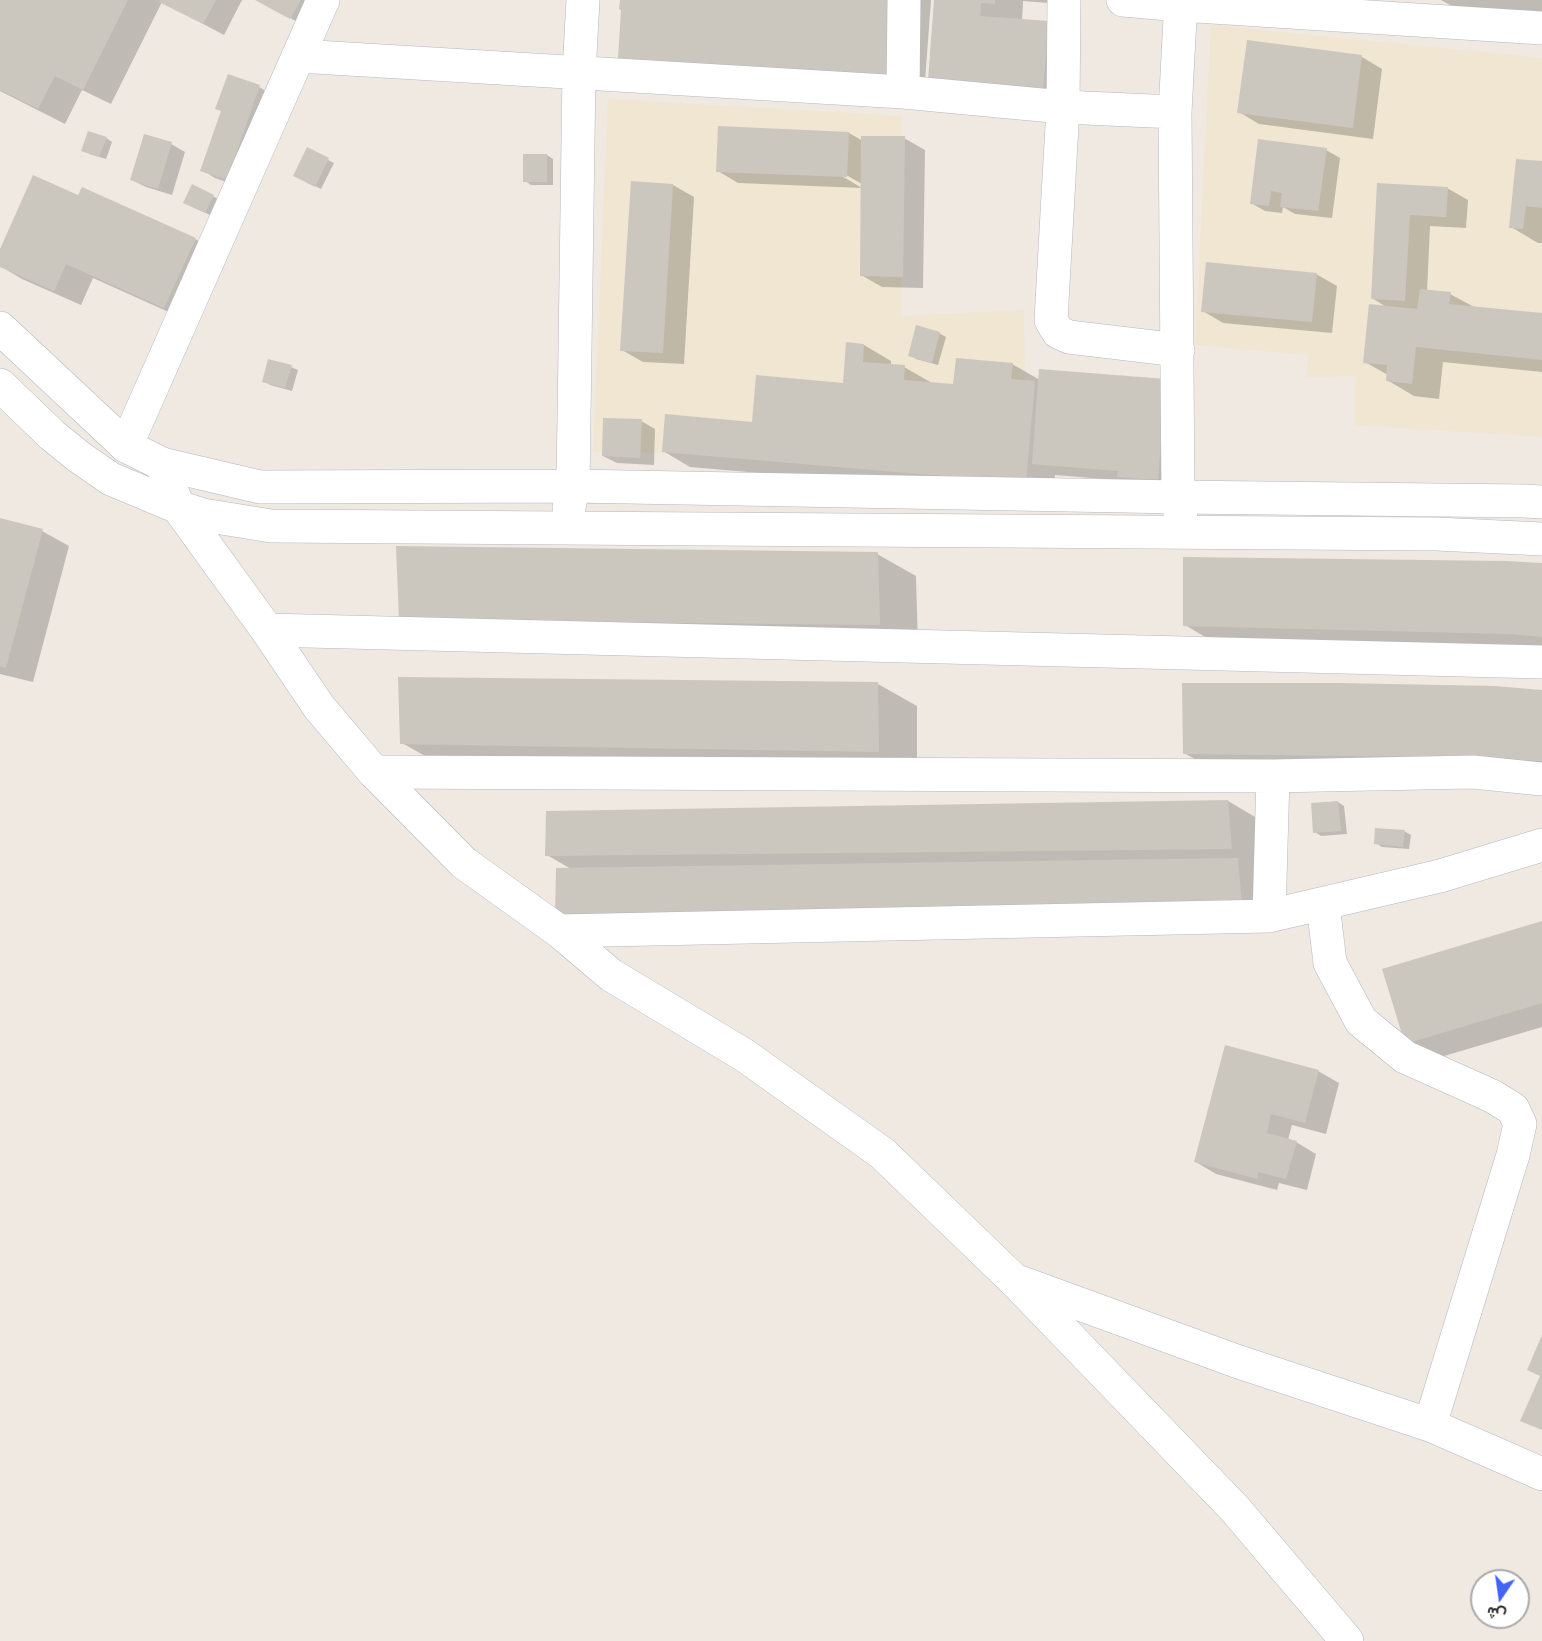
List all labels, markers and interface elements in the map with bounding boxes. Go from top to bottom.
north arrow [1470,1569,1530,1629]
text: ش [1485,1604,1508,1626]

